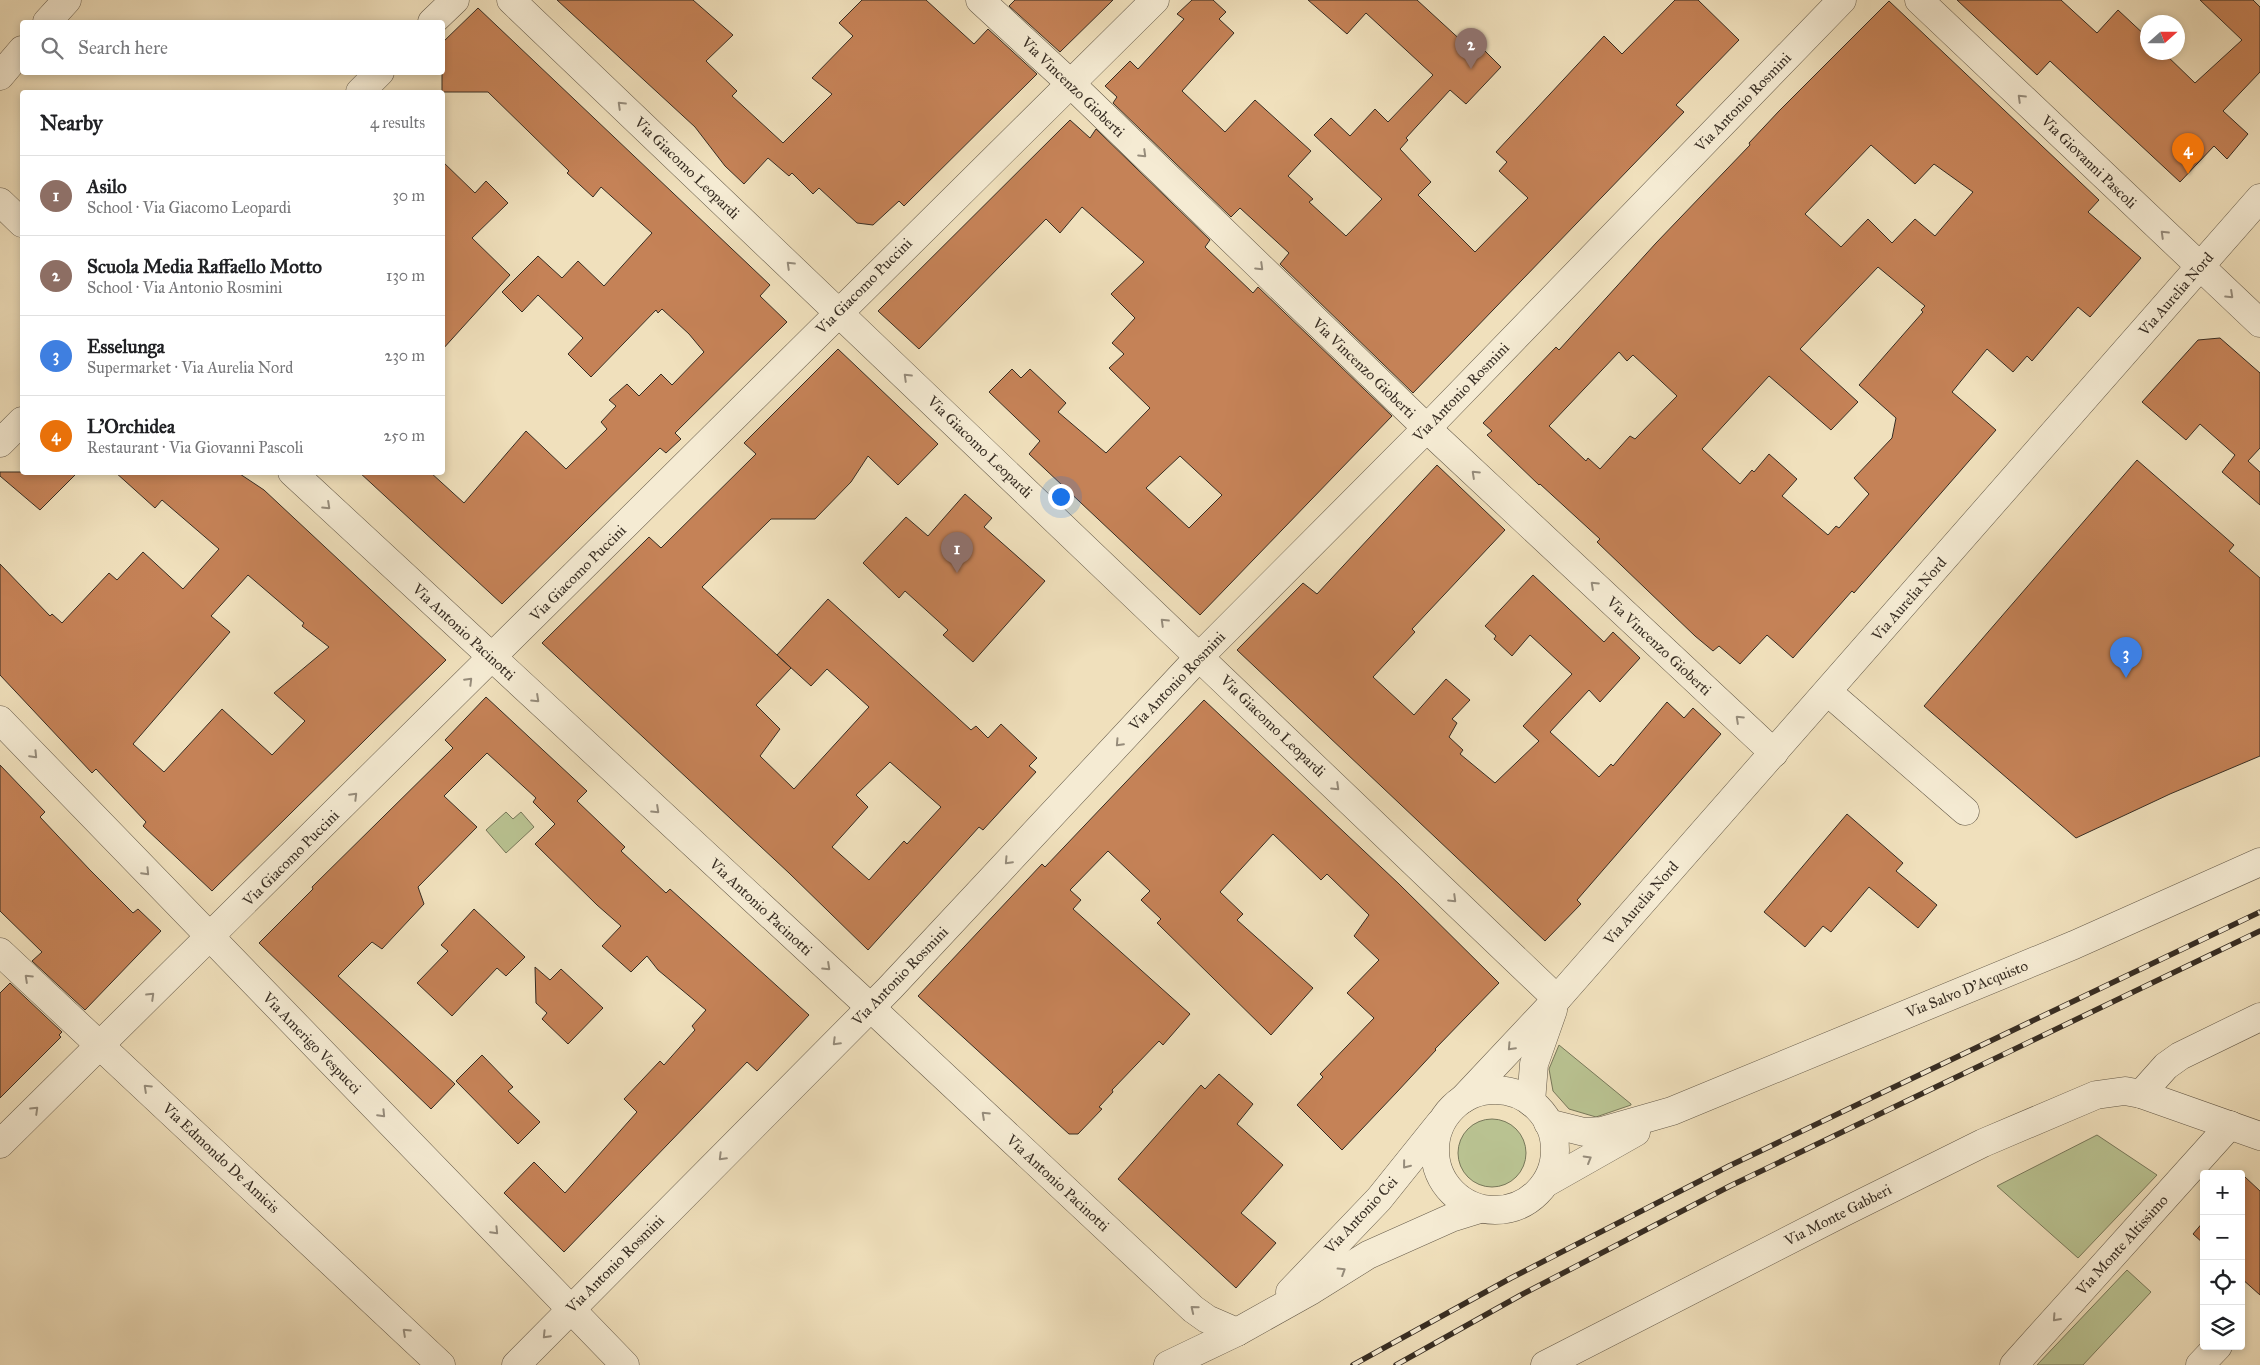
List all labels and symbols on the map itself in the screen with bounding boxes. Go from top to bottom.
north arrow [2140,15,2185,60]
pin: 2 [1455,28,1487,69]
street label: Via Vincenzo Gioberti [1017,32,1128,141]
street label: Via Antonio Rosmini [1690,49,1795,156]
one-way arrow [2018,95,2027,104]
one-way arrow [618,102,627,111]
street label: Via Giovanni Pascoli [2037,111,2141,212]
street label: Via Giacomo Leopardi [630,113,743,223]
pin: 4 [2172,133,2204,174]
one-way arrow [1137,148,1146,157]
one-way arrow [2161,231,2170,240]
street label: Via Giacomo Puccini [811,234,916,339]
street label: Via Aurelia Nord [2134,248,2217,340]
one-way arrow [1254,261,1263,270]
one-way arrow [786,262,795,271]
one-way arrow [2224,289,2233,298]
street label: Via Vincenzo Gioberti [1308,313,1419,422]
street label: Via Antonio Rosmini [1408,339,1513,446]
one-way arrow [904,374,913,383]
street label: Via Giacomo Leopardi [923,392,1036,502]
one-way arrow [1472,471,1481,480]
your location [1048,484,1074,510]
one-way arrow [322,500,331,509]
street label: Via Giacomo Puccini [525,521,630,626]
pin: 1 [941,532,973,573]
street label: Via Aurelia Nord [1867,553,1950,645]
street label: Via Antonio Pacinotti [408,579,519,684]
one-way arrow [1591,582,1600,591]
street label: Via Vincenzo Gioberti [1602,592,1715,699]
one-way arrow [1161,619,1170,628]
street label: Via Antonio Rosmini [1124,628,1229,735]
pin: 3 [2110,637,2142,678]
street label: Via Giacomo Leopardi [1216,671,1329,781]
one-way arrow [463,678,472,687]
one-way arrow [531,694,540,703]
one-way arrow [1735,716,1744,725]
one-way arrow [1116,737,1125,746]
one-way arrow [28,749,37,758]
one-way arrow [1330,781,1339,790]
one-way arrow [348,792,357,801]
one-way arrow [650,804,659,813]
street label: Via Giacomo Puccini [238,806,343,911]
street label: Via Antonio Pacinotti [705,854,816,959]
one-way arrow [1005,856,1014,865]
street label: Via Aurelia Nord [1599,857,1682,949]
one-way arrow [140,867,149,876]
one-way arrow [1447,893,1456,902]
street label: Via Antonio Rosmini [847,923,952,1030]
street label: Via Salvo D'Acquisto [1902,956,2031,1023]
one-way arrow [821,961,830,970]
one-way arrow [25,975,34,984]
street label: Via Amerigo Vespucci [258,988,365,1097]
one-way arrow [145,993,154,1002]
one-way arrow [833,1036,842,1045]
one-way arrow [1508,1042,1517,1051]
one-way arrow [144,1085,153,1094]
street label: Via Edmondo De Amicis [158,1099,283,1217]
one-way arrow [29,1107,38,1116]
one-way arrow [376,1108,385,1117]
one-way arrow [982,1112,991,1121]
street label: Via Antonio Pacinotti [1002,1130,1113,1235]
one-way arrow [718,1151,727,1160]
one-way arrow [1583,1155,1592,1165]
one-way arrow [1403,1159,1411,1168]
street label: Via Antonio Cei [1320,1173,1401,1258]
street label: Via Monte Gabberi [1781,1180,1895,1250]
street label: Via Monte Altissimo [2072,1191,2172,1300]
street label: Via Antonio Rosmini [562,1211,668,1317]
one-way arrow [489,1225,498,1234]
one-way arrow [1336,1268,1345,1277]
one-way arrow [1191,1307,1200,1315]
one-way arrow [2053,1312,2062,1321]
one-way arrow [403,1329,412,1338]
one-way arrow [542,1329,551,1338]

